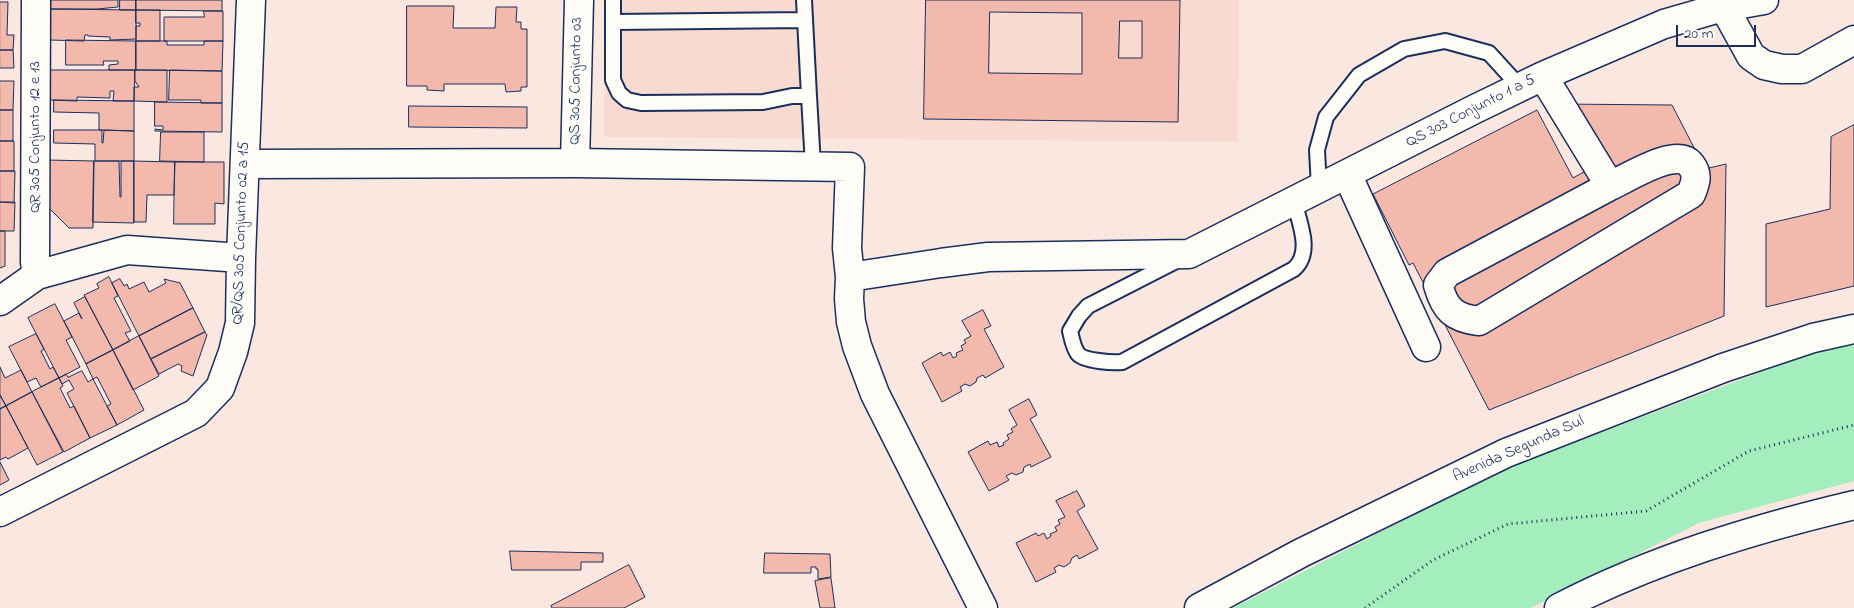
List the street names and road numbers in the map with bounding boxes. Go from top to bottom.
street label: QS 305 Conjunto 03 [566,17,588,145]
street label: QR 305 Conjunto 12 e 13 [26,61,46,213]
street label: QS 303 Conjunto 1 a 5 [1403,71,1539,153]
street label: QR/QS 305 Conjunto 02 a 15 [229,141,255,325]
street label: Avenida Segunda Sul [1451,412,1587,488]

